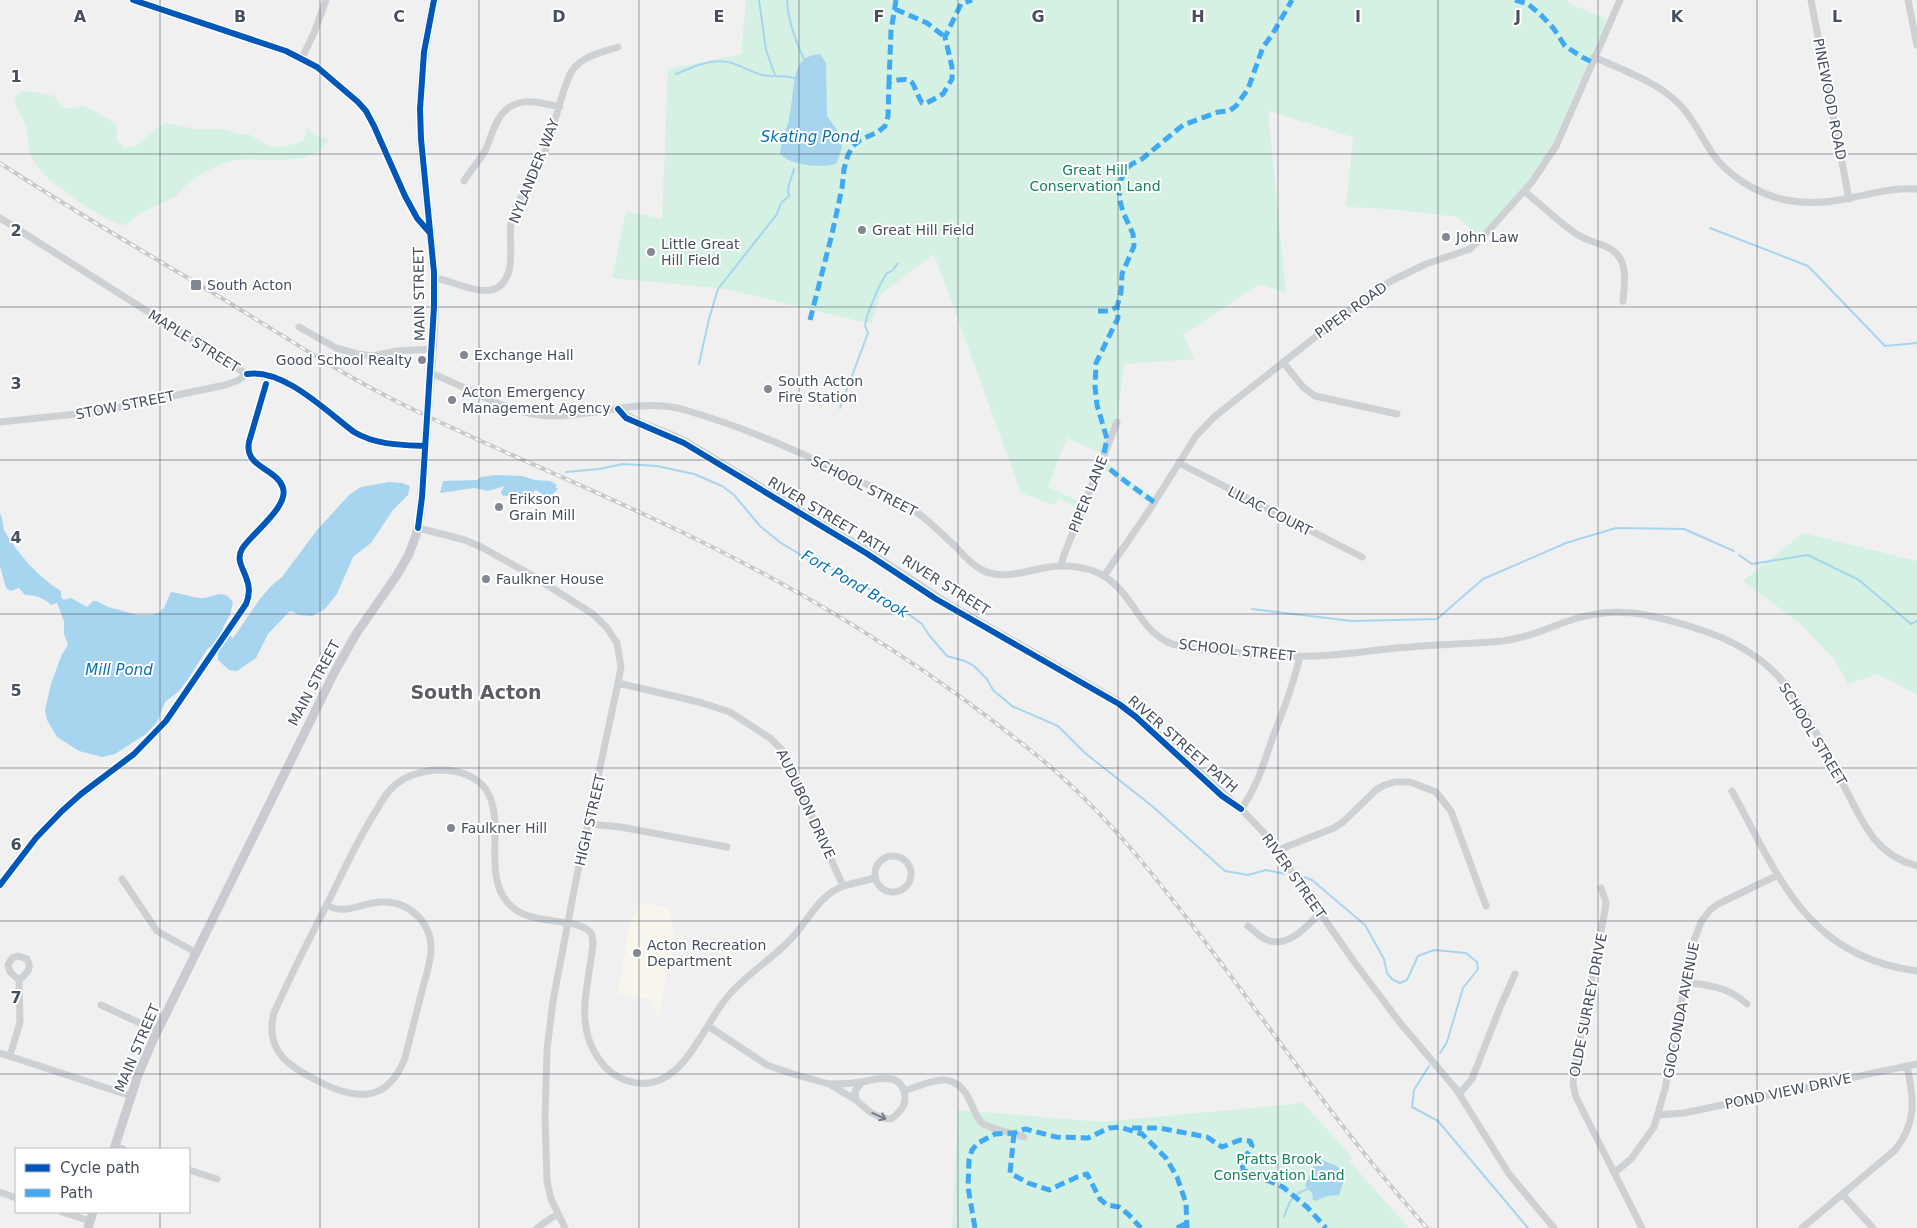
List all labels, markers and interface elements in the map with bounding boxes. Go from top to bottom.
text: A [74,7,87,26]
text: B [234,7,246,26]
text: C [393,7,405,26]
text: D [552,7,566,26]
text: E [714,7,724,26]
text: F [874,7,884,26]
text: G [1031,7,1045,26]
text: H [1191,7,1205,26]
text: I [1355,7,1361,26]
text: J [1514,7,1521,26]
text: K [1671,7,1684,26]
text: L [1832,7,1842,26]
street label: PINEWOOD ROAD [1810,37,1850,161]
text: 1 [10,67,22,86]
street label: NYLANDER WAY [506,116,562,226]
water label: Skating Pond [761,128,860,146]
park label: Great Hill Conservation Land [1029,162,1161,194]
text: 2 [10,221,22,240]
place label: Great Hill Field [872,222,974,238]
marker: Great Hill Field [856,224,868,236]
place label: John Law [1455,229,1519,245]
marker: John Law [1440,231,1452,243]
place label: Little Great Hill Field [661,236,740,268]
street label: MAIN STREET [410,246,428,341]
marker: Little Great Hill Field [645,246,657,258]
place label: South Acton [207,277,292,293]
marker: South Acton [189,278,203,292]
street label: PIPER ROAD [1312,279,1390,341]
street label: MAPLE STREET [145,306,243,376]
place label: Exchange Hall [474,347,574,363]
marker: Exchange Hall [458,349,470,361]
place label: Good School Realty [276,352,412,368]
marker: Good School Realty [416,354,428,366]
place label: South Acton Fire Station [778,373,863,405]
text: 3 [10,374,22,393]
marker: South Acton Fire Station [762,383,774,395]
place label: Acton Emergency Management Agency [462,384,611,416]
street label: STOW STREET [74,388,176,422]
marker: Acton Emergency Management Agency [446,394,458,406]
street label: SCHOOL STREET [808,452,920,520]
street label: PIPER LANE [1065,453,1111,535]
street label: RIVER STREET PATH [765,473,893,559]
street label: LILAC COURT [1225,483,1315,539]
place label: Erikson Grain Mill [509,491,575,523]
marker: Erikson Grain Mill [493,501,505,513]
text: 4 [10,528,22,547]
water label: Fort Pond Brook [798,546,913,622]
street label: RIVER STREET [899,552,993,618]
place label: Faulkner House [496,571,604,587]
marker: Faulkner House [480,573,492,585]
street label: SCHOOL STREET [1178,636,1296,664]
street label: MAIN STREET [285,637,343,728]
water label: Mill Pond [85,661,153,679]
street label: SCHOOL STREET [1776,680,1850,789]
text: 5 [10,681,22,700]
district label: South Acton [410,681,542,703]
street label: RIVER STREET PATH [1125,692,1241,796]
street label: AUDUBON DRIVE [774,747,838,861]
street label: HIGH STREET [572,772,608,868]
place label: Faulkner Hill [461,820,547,836]
marker: Faulkner Hill [445,822,457,834]
street label: RIVER STREET [1259,831,1329,922]
text: 6 [10,835,22,854]
street label: OLDE SURREY DRIVE [1566,932,1610,1078]
place label: Acton Recreation Department [647,937,766,969]
street label: GIOCONDA AVENUE [1660,940,1702,1080]
marker: Acton Recreation Department [631,947,643,959]
text: 7 [10,988,22,1007]
street label: MAIN STREET [111,1001,163,1094]
street label: POND VIEW DRIVE [1723,1070,1853,1112]
one-way arrow [871,1111,886,1121]
legend [15,1148,190,1213]
park label: Pratts Brook Conservation Land [1213,1151,1345,1183]
text: Cycle path [60,1159,140,1177]
text: Path [60,1184,93,1202]

